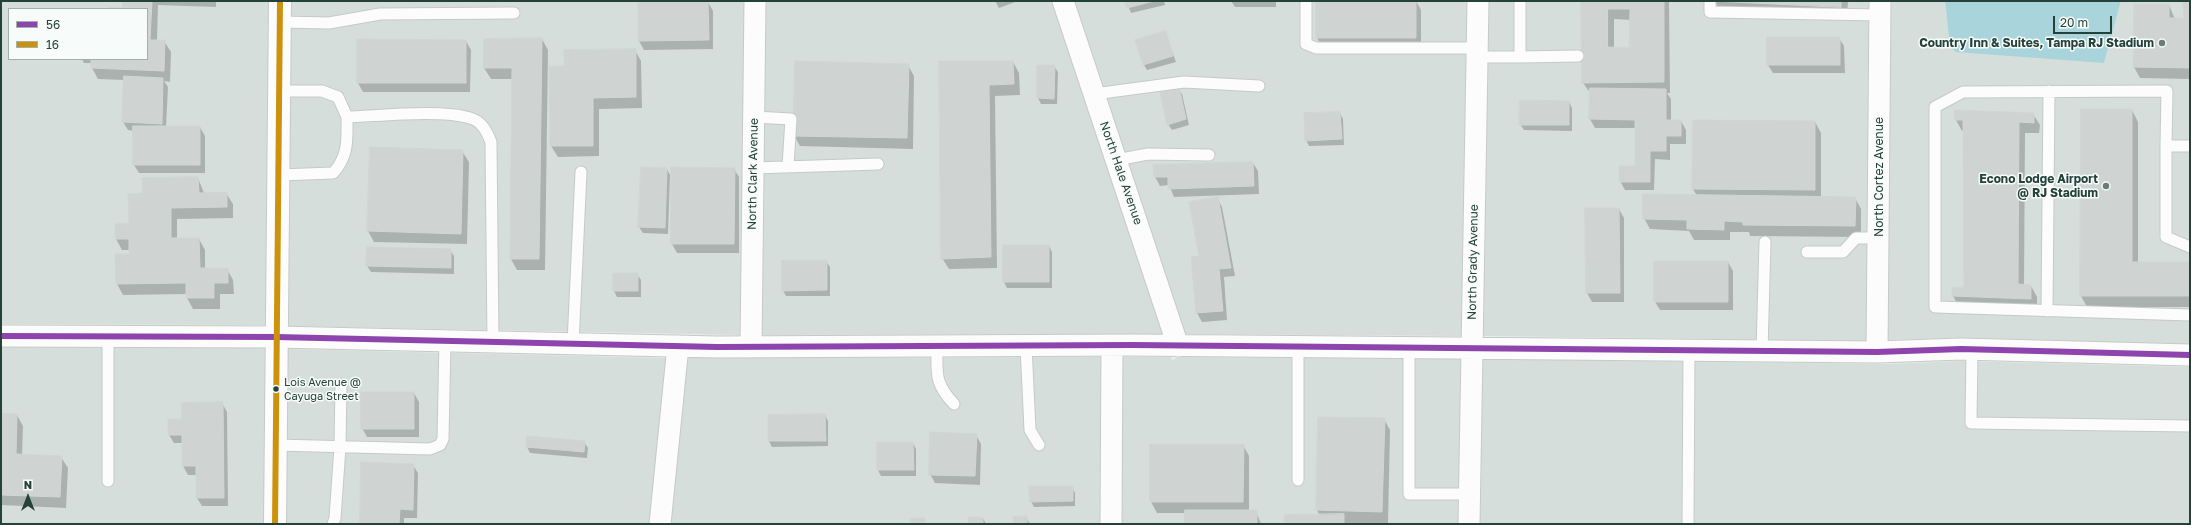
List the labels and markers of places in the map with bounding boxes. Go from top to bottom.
place label: Country Inn & Suites, Tampa RJ Stadium [1919,36,2154,50]
marker: Country Inn & Suites, Tampa RJ Stadium [2157,38,2167,48]
place label: Econo Lodge Airport @ RJ Stadium [1979,172,2098,200]
marker: Econo Lodge Airport @ RJ Stadium [2101,181,2111,191]
place label: Lois Avenue @ Cayuga Street [284,376,361,402]
marker: Lois Avenue @ Cayuga Street [271,384,281,394]

